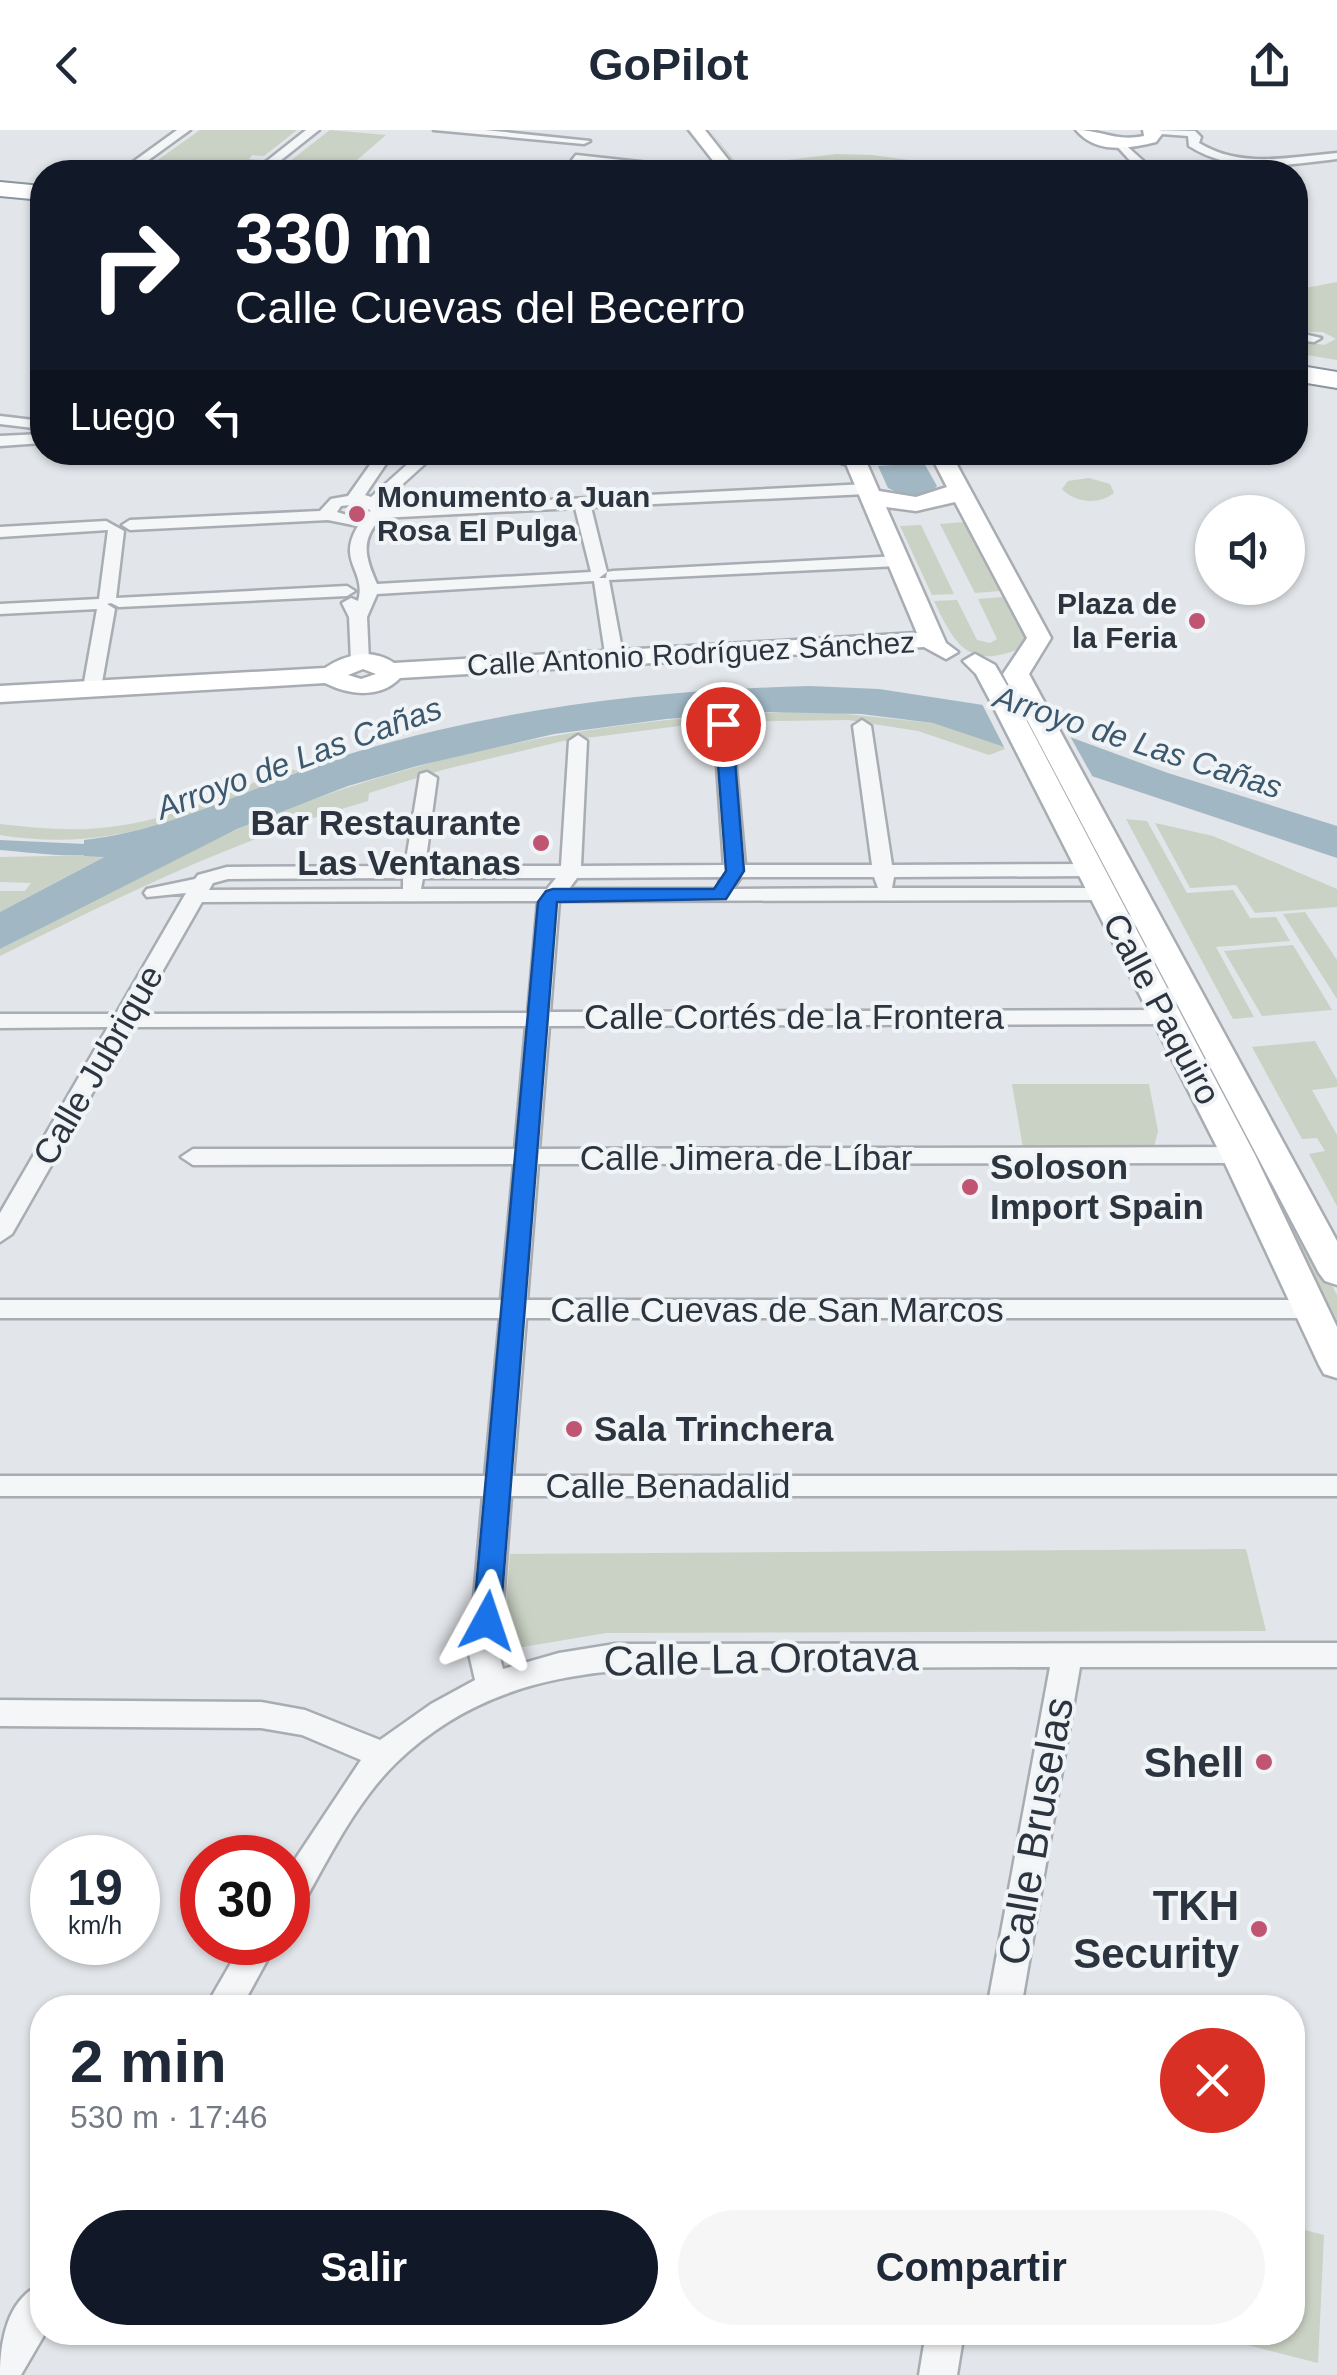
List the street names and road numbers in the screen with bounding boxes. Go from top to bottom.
street label: Calle Antonio Rodríguez Sánchez [466,625,916,682]
street label: Calle Paquiro [1096,907,1229,1111]
street label: Calle Jubrique [25,958,170,1171]
street label: Calle Cortés de la Frontera [584,997,1005,1036]
street label: Calle Jimera de Líbar [580,1138,913,1177]
street label: Calle Cuevas de San Marcos [550,1290,1004,1329]
street label: Calle Benadalid [545,1466,791,1505]
street label: Calle La Orotava [603,1632,920,1685]
street label: Calle Bruselas [989,1694,1082,1969]

